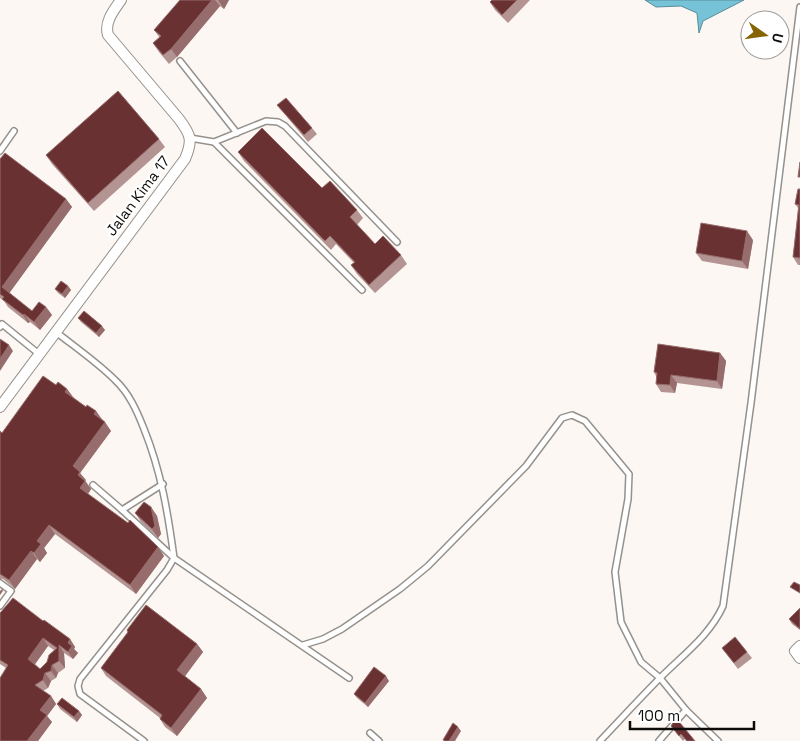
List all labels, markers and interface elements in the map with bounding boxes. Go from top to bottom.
north arrow [740,10,790,60]
text: U [768,31,787,45]
street label: Jalan Kima 17 [101,152,174,240]
scale bar [630,698,754,730]
text: 100 m [638,706,680,725]

